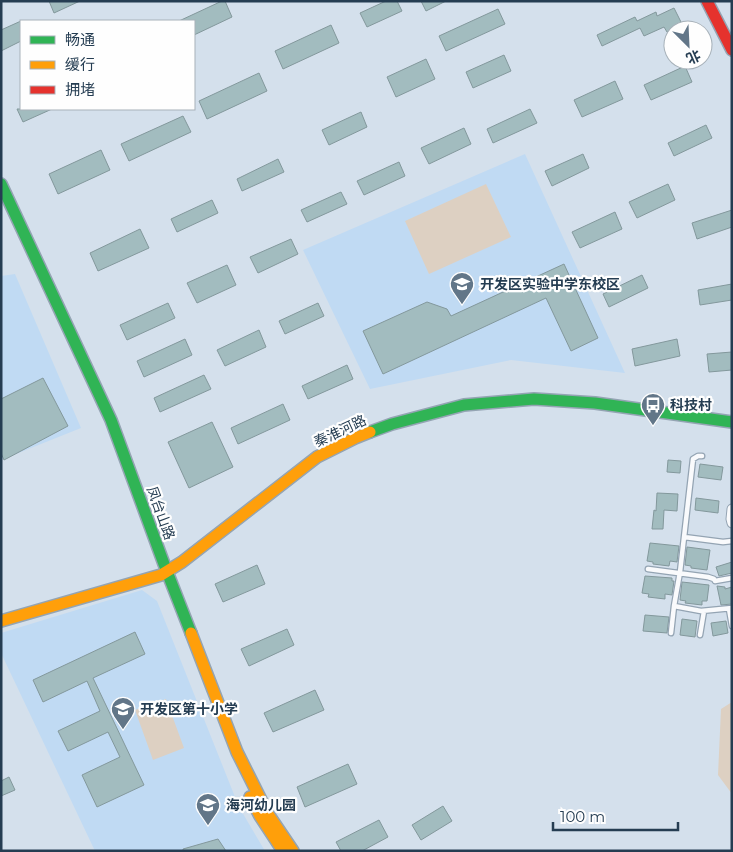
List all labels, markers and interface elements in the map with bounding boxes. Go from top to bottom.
legend [20,20,195,110]
north arrow [663,20,713,70]
text: 畅通 [65,30,95,49]
text: 北 [683,46,703,68]
text: 缓行 [65,55,95,74]
text: 拥堵 [65,80,95,99]
school or university icon: 开发区实验中学东校区 [449,271,475,305]
place label: 开发区实验中学东校区 [480,275,620,293]
bus stop icon: 科技村 [640,392,666,426]
place label: 科技村 [670,396,712,414]
street label: 秦淮河路 [311,411,369,451]
street label: 凤台山路 [143,484,179,542]
school or university icon: 开发区第十小学 [110,696,136,730]
place label: 开发区第十小学 [140,700,238,718]
school or university icon: 海河幼儿园 [195,792,221,826]
place label: 海河幼儿园 [226,796,296,814]
scale bar [553,800,678,832]
text: 100 m [560,807,605,826]

